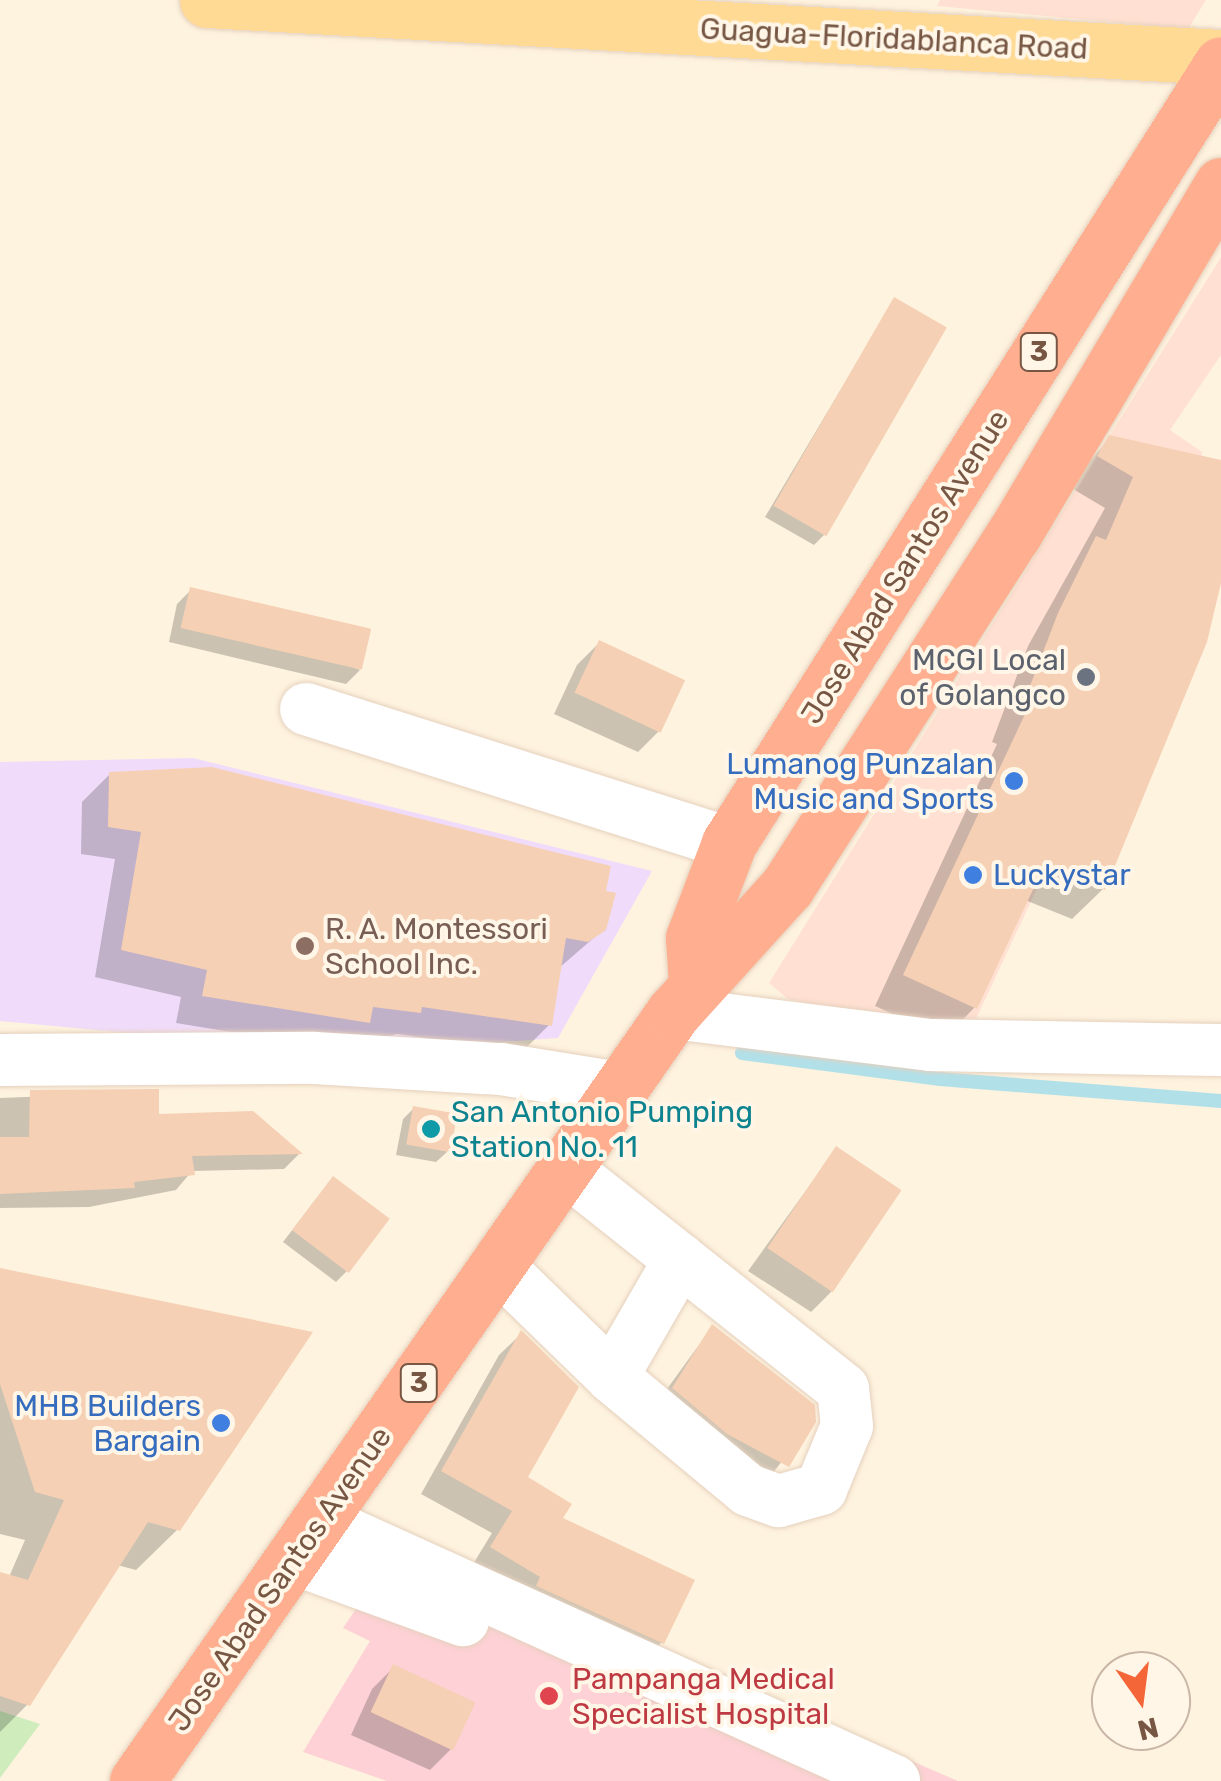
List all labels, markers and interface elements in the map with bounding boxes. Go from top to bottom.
street label: Guagua-Floridablanca Road [699,11,1089,67]
road number: 3 [1019,329,1059,375]
street label: Jose Abad Santos Avenue [793,403,1017,731]
place label: MCGI Local of Golangco [899,642,1066,712]
marker: MCGI Local of Golangco [1075,666,1097,688]
place label: Lumanog Punzalan Music and Sports [726,746,994,816]
marker: Lumanog Punzalan Music and Sports [1003,770,1025,792]
place label: Luckystar [993,857,1131,893]
marker: Luckystar [962,864,984,886]
place label: R. A. Montessori School Inc. [325,911,549,982]
marker: R. A. Montessori School Inc. [294,935,316,957]
place label: San Antonio Pumping Station No. 11 [451,1094,754,1164]
marker: San Antonio Pumping Station No. 11 [420,1118,442,1140]
road number: 3 [399,1360,439,1406]
place label: MHB Builders Bargain [14,1388,201,1458]
marker: MHB Builders Bargain [210,1412,232,1434]
street label: Jose Abad Santos Avenue [161,1419,399,1739]
north arrow [1091,1651,1191,1751]
place label: Pampanga Medical Specialist Hospital [572,1661,835,1732]
marker: Pampanga Medical Specialist Hospital [536,1683,562,1709]
text: N [1134,1710,1162,1747]

